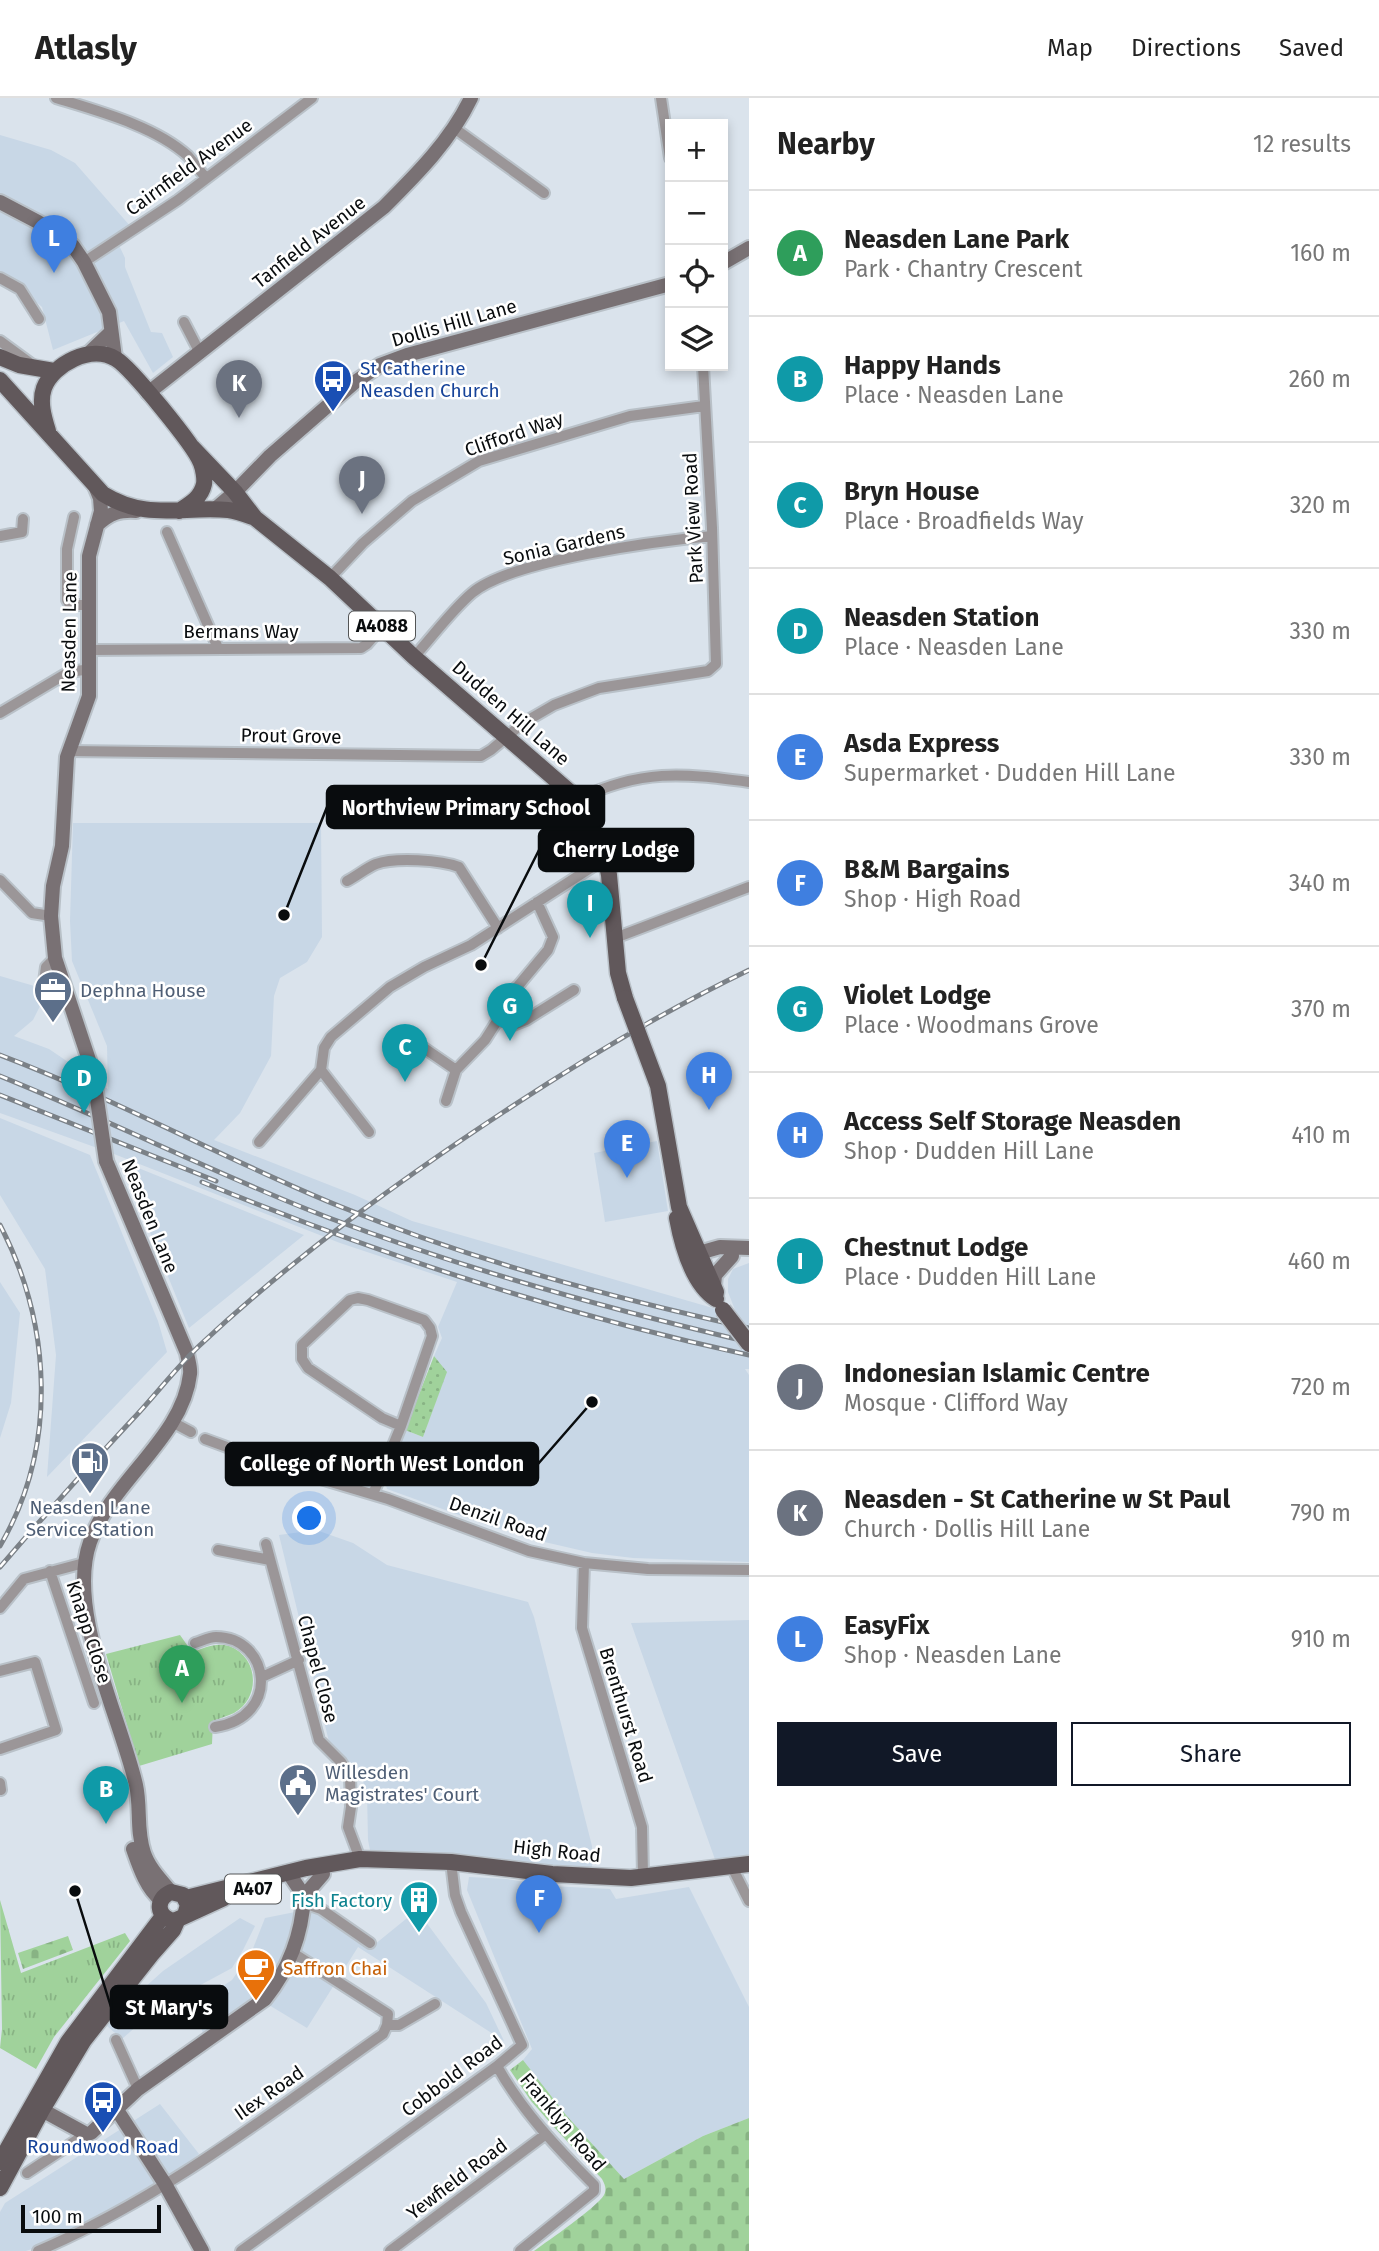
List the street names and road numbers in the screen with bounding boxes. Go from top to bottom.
street label: Cairnfield Avenue [121,113,257,221]
street label: Tanfield Avenue [248,191,370,293]
street label: Dollis Hill Lane [389,294,519,352]
street label: Clifford Way [462,406,567,462]
street label: Park View Road [678,452,708,584]
street label: Sonia Gardens [501,520,627,570]
street label: Neasden Lane [56,571,82,693]
road number: A4088 [349,612,415,640]
street label: Bermans Way [183,620,299,643]
street label: Dudden Hill Lane [448,656,574,770]
street label: Prout Grove [240,724,342,748]
street label: Neasden Lane [117,1156,183,1276]
street label: Denzil Road [446,1492,550,1546]
street label: Knapp Close [62,1578,116,1686]
street label: Chapel Close [293,1613,343,1725]
street label: Brenthurst Road [594,1644,658,1786]
street label: High Road [512,1835,602,1867]
road number: A407 [225,1874,281,1904]
street label: Cobbold Road [397,2030,507,2122]
street label: Ilex Road [230,2061,308,2125]
street label: Franklyn Road [515,2068,611,2176]
street label: Yewfield Road [402,2134,512,2224]

